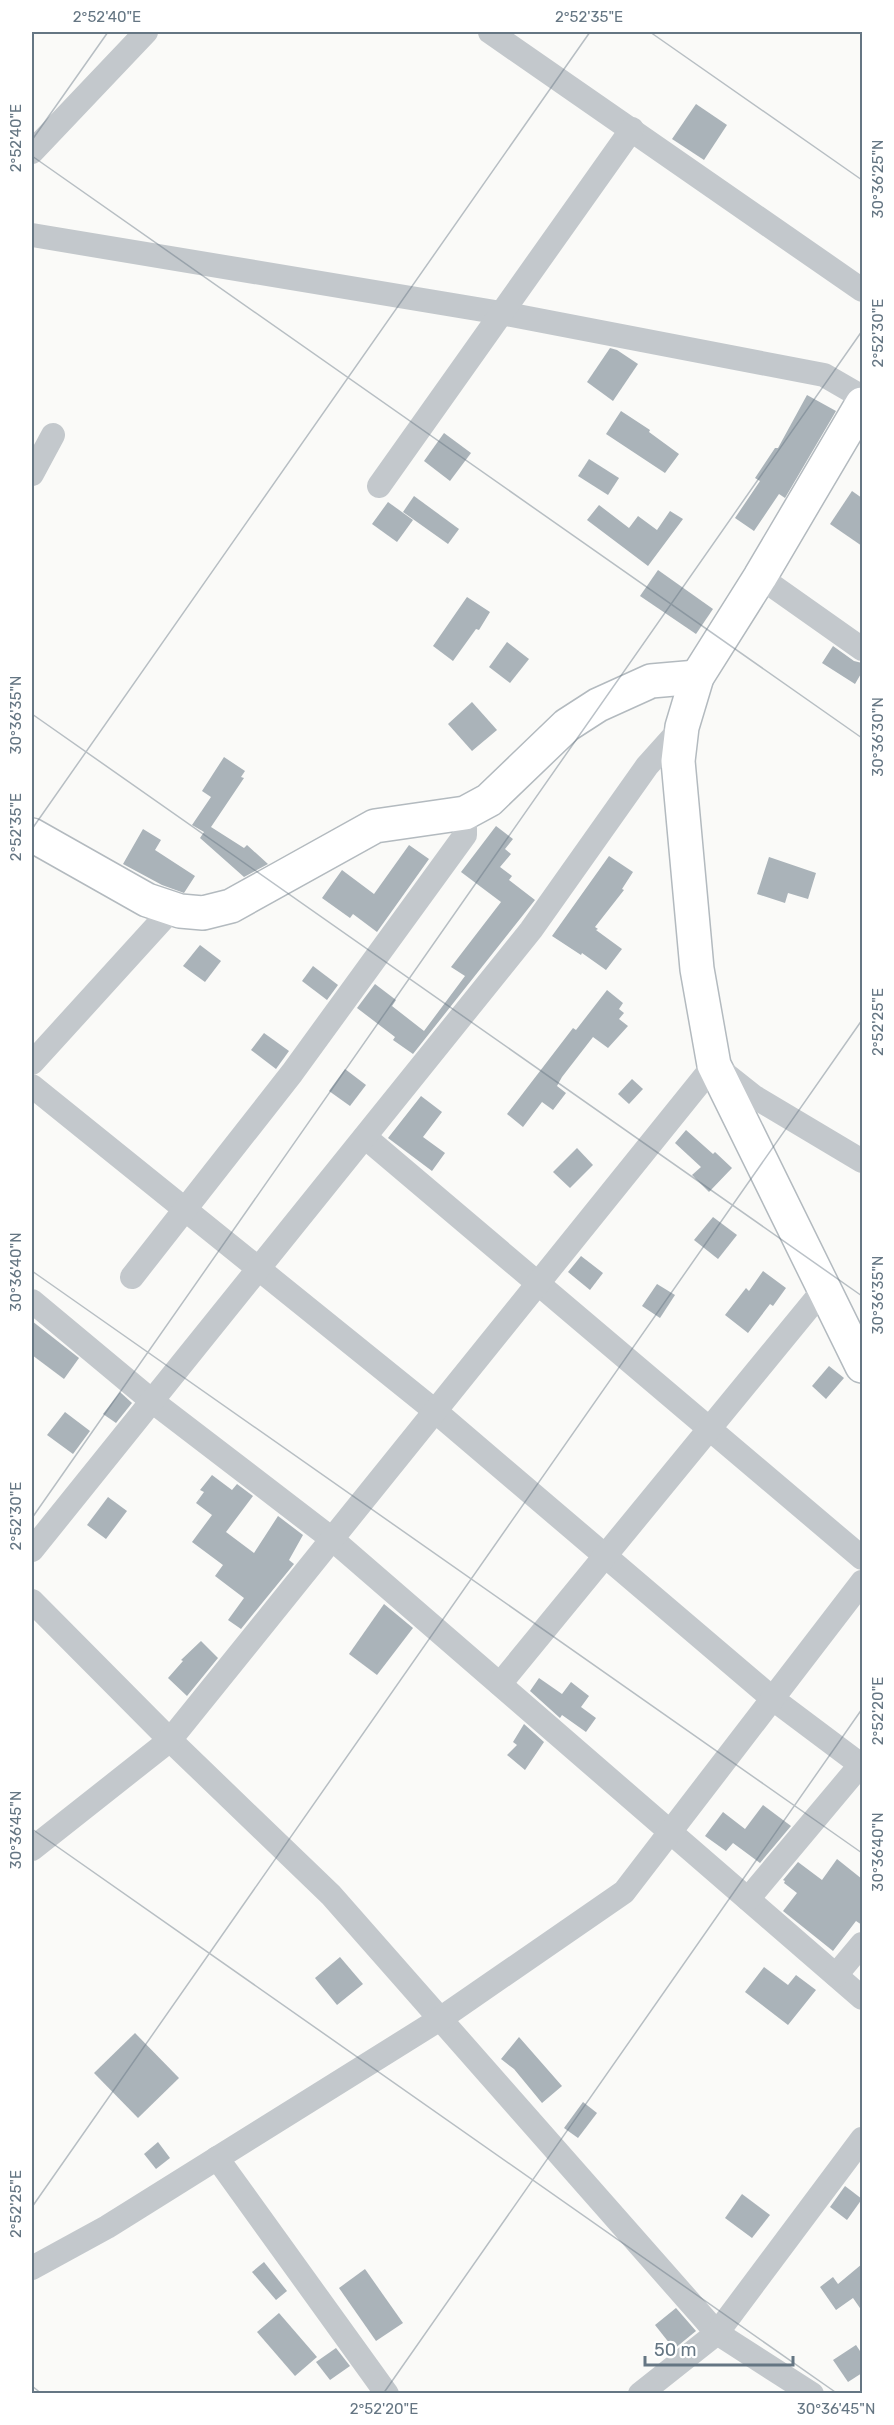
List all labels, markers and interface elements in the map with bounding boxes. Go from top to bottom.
text: 2°52'40"E [73,8,141,26]
text: 2°52'35"E [555,8,623,26]
text: 2°52'40"E [7,104,25,172]
text: 30°36'25"N [869,140,887,218]
text: 2°52'30"E [869,299,887,367]
text: 30°36'35"N [7,675,25,755]
text: 30°36'30"N [869,697,887,777]
text: 2°52'35"E [7,793,25,861]
text: 2°52'25"E [869,988,887,1056]
text: 30°36'40"N [7,1232,25,1312]
text: 30°36'35"N [869,1255,887,1335]
text: 2°52'30"E [7,1482,25,1550]
text: 2°52'20"E [869,1677,887,1745]
text: 30°36'45"N [7,1791,25,1869]
text: 30°36'40"N [869,1812,887,1892]
text: 2°52'25"E [7,2170,25,2238]
scale bar [645,2329,794,2367]
text: 50 m [654,2339,697,2361]
text: 2°52'20"E [350,2400,418,2418]
text: 30°36'45"N [797,2400,875,2418]

